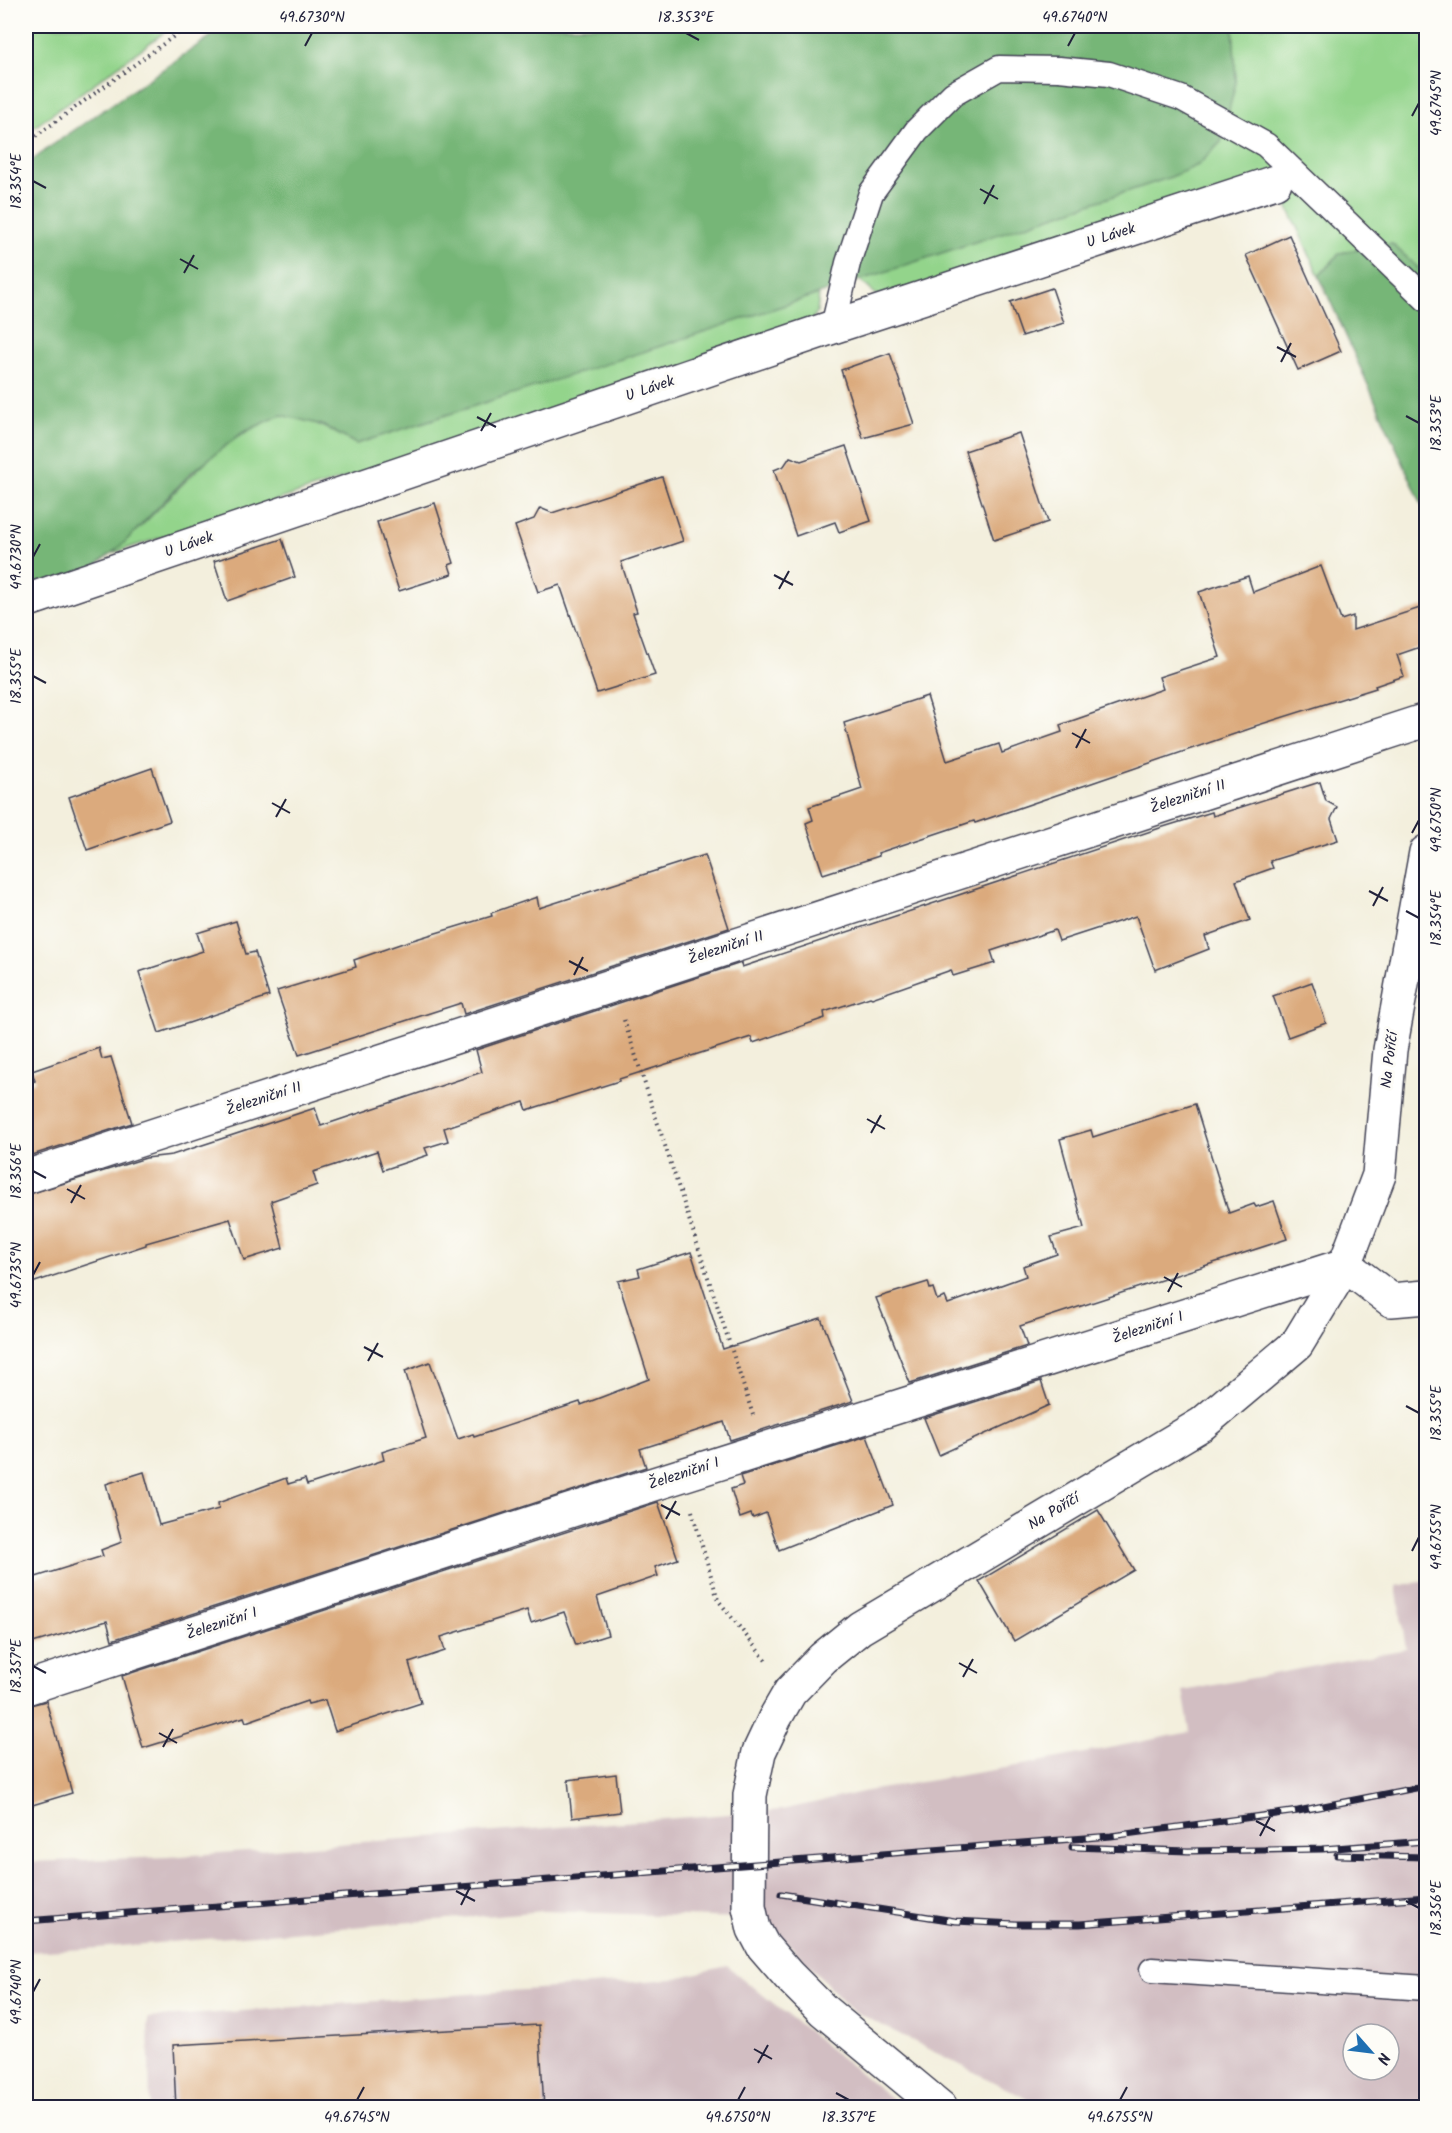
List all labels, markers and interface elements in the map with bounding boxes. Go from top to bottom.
text: 49.6730°N [279,6,345,30]
text: 18.353°E [658,6,715,30]
text: 49.6740°N [1042,6,1108,30]
text: 49.6745°N [1425,70,1449,136]
text: 18.354°E [5,152,29,209]
street label: U Lávek [1083,217,1140,255]
street label: U Lávek [622,369,679,409]
text: 18.353°E [1425,394,1449,451]
text: 49.6730°N [5,524,29,590]
street label: U Lávek [161,525,218,565]
text: 18.355°E [5,647,29,704]
street label: Železniční II [1147,773,1229,821]
text: 49.6750°N [1425,787,1449,853]
text: 18.354°E [1425,889,1449,946]
street label: Železniční II [685,924,767,972]
street label: Na Poříčí [1375,1028,1406,1090]
street label: Železniční II [223,1075,305,1123]
text: 18.356°E [5,1142,29,1199]
text: 49.6735°N [5,1242,29,1308]
street label: Železniční I [1109,1305,1187,1351]
text: 18.355°E [1425,1384,1449,1441]
street label: Železniční I [645,1451,723,1497]
street label: Na Poříčí [1023,1486,1087,1537]
text: 49.6755°N [1425,1504,1449,1570]
street label: Železniční I [183,1601,261,1647]
text: 18.357°E [5,1637,29,1693]
text: 18.356°E [1425,1879,1449,1936]
text: 49.6740°N [5,1959,29,2025]
north arrow [1341,2022,1401,2082]
text: N [1370,2048,1396,2069]
text: 49.6745°N [324,2106,390,2130]
text: 49.6750°N [705,2106,771,2130]
text: 18.357°E [822,2106,878,2130]
text: 49.6755°N [1087,2106,1153,2130]

